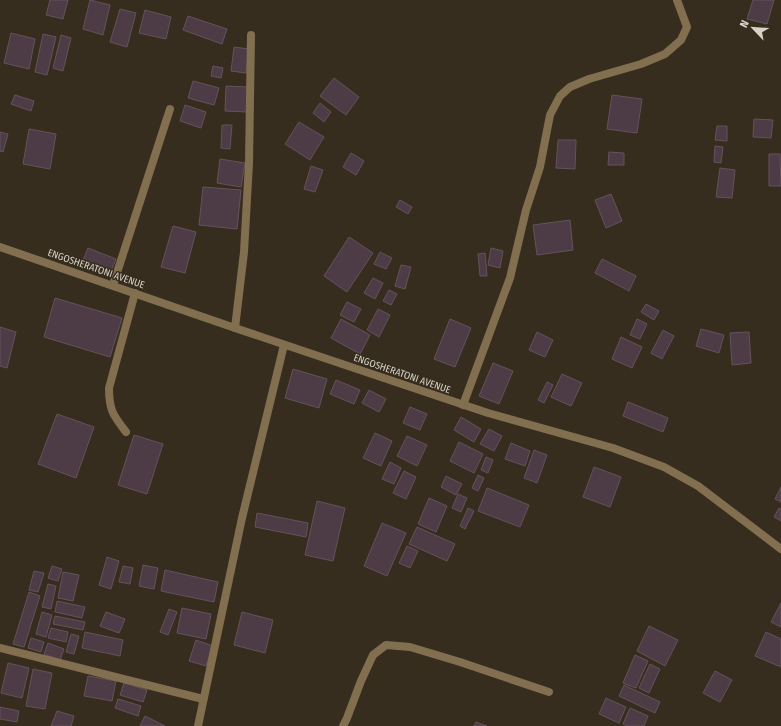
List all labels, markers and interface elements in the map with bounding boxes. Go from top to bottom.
north arrow [733,8,773,48]
text: N [737,18,752,30]
street label: ENGOSHERATONI AVENUE [46,247,146,291]
street label: ENGOSHERATONI AVENUE [352,352,452,396]

